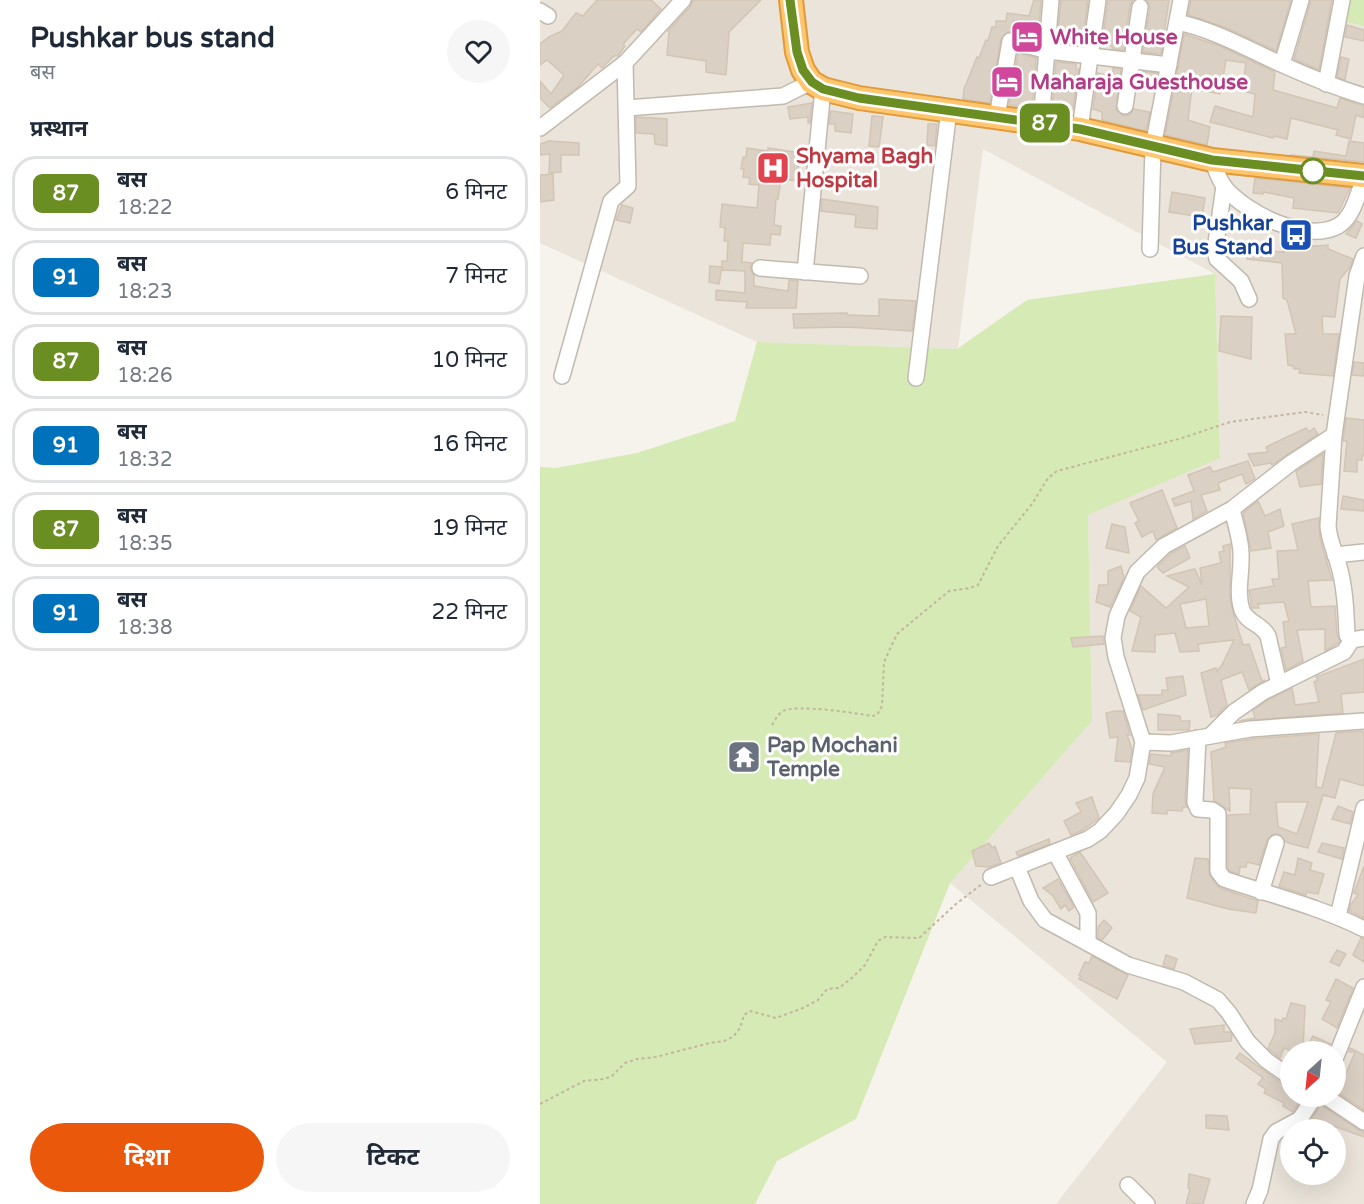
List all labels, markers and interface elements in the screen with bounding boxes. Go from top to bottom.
hotel icon: White House [1009,19,1045,55]
button: heart [447,20,510,83]
text: Pushkar bus stand [30,21,275,55]
place label: White House [1050,25,1178,50]
text: बस [30,61,55,85]
hotel icon: Maharaja Guesthouse [989,64,1025,100]
place label: Maharaja Guesthouse [1030,70,1248,95]
line badge: 87 [1018,104,1072,142]
text: 87 [1032,111,1058,136]
text: प्रस्थान [30,116,88,142]
place label: Shyama Bagh Hospital [796,144,933,193]
hospital icon: Shyama Bagh Hospital [755,150,791,186]
unlabelled marker [1300,158,1326,184]
text: बस [117,167,147,193]
text: 6 मिनट [445,179,507,205]
text: 87 [53,181,79,206]
text: 18:22 [117,196,172,220]
place label: Pushkar Bus Stand [1172,211,1274,260]
bus stop icon: Pushkar Bus Stand [1278,217,1314,253]
text: बस [117,251,147,277]
text: 7 मिनट [445,263,507,289]
text: 91 [53,265,79,290]
text: 18:23 [117,280,172,304]
text: बस [117,335,147,361]
text: 10 मिनट [431,347,507,373]
text: 87 [53,349,79,374]
text: 18:26 [117,364,172,388]
text: बस [117,419,147,445]
text: 16 मिनट [431,431,507,457]
text: 91 [53,433,79,458]
text: 18:32 [117,448,172,472]
text: बस [117,503,147,529]
text: 19 मिनट [431,515,507,541]
text: 87 [53,517,79,542]
text: 18:35 [117,532,172,556]
text: बस [117,587,147,613]
text: 22 मिनट [431,599,507,625]
text: 91 [53,601,79,626]
text: 18:38 [117,616,172,640]
place label: Pap Mochani Temple [766,733,898,782]
temple icon: Pap Mochani Temple [726,739,762,775]
north arrow [1280,1041,1346,1107]
map controls [1280,1041,1346,1185]
button: locate [1280,1119,1346,1185]
button: दिशा [30,1123,264,1192]
button: टिकट [276,1123,510,1192]

